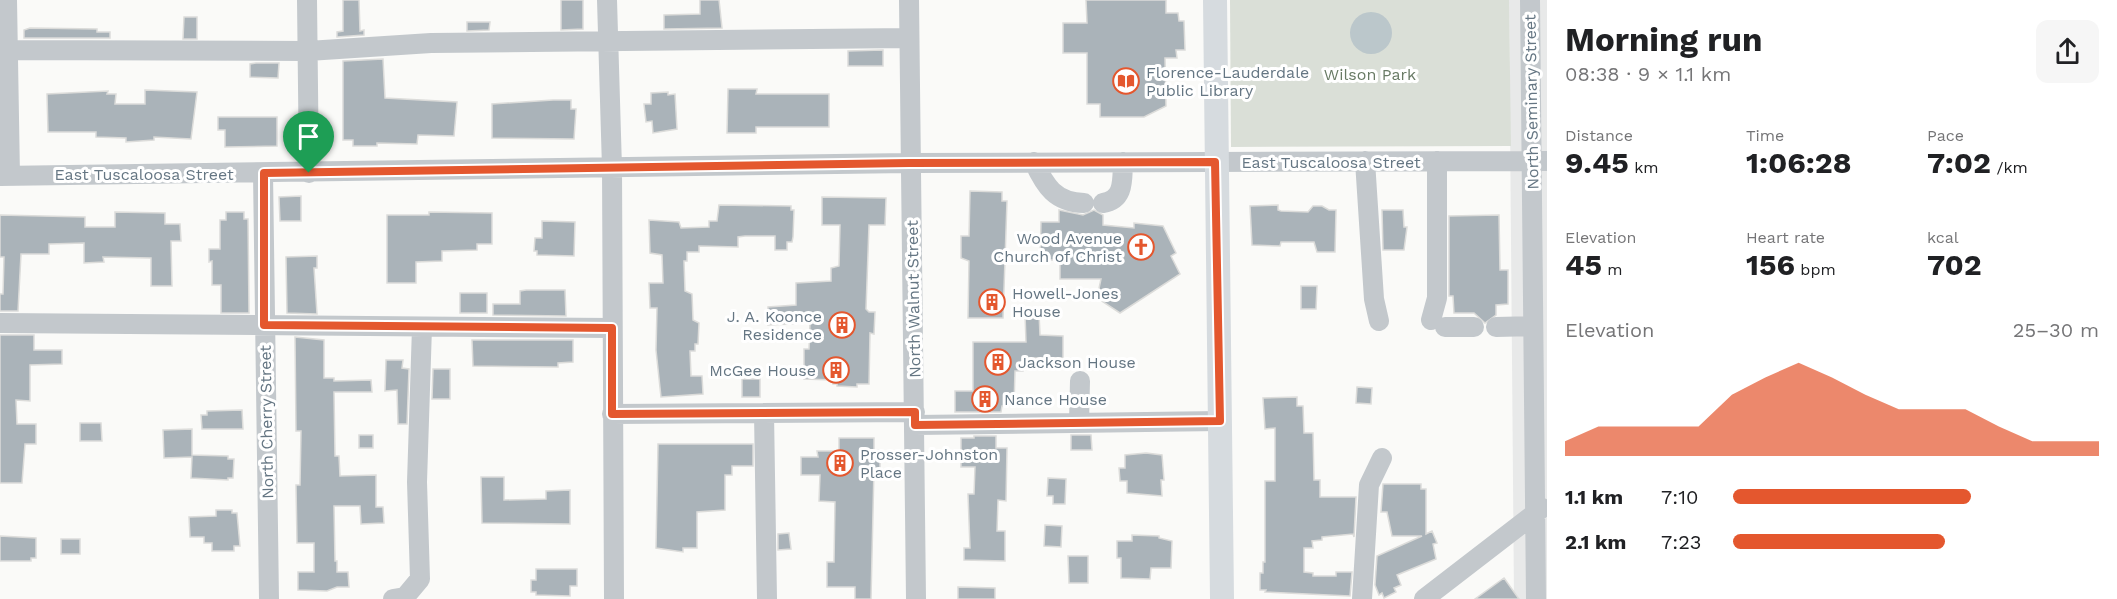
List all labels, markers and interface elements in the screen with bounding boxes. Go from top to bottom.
street label: North Seminary Street [1520,14,1543,190]
text: Morning run [1565,20,1762,59]
button: share [2036,20,2099,83]
text: 08:38 · 9 × 1.1 km [1565,62,1731,86]
place label: Florence-Lauderdale Public Library [1146,63,1309,100]
park label: Wilson Park [1324,65,1416,84]
library icon: Florence-Lauderdale Public Library [1111,66,1141,96]
pin [283,111,334,173]
icon: arrive [292,120,325,153]
text: Distance [1565,126,1633,145]
text: Time [1746,126,1784,145]
text: Pace [1927,126,1964,145]
text: 9.45 [1565,145,1629,180]
text: 1:06:28 [1746,145,1852,180]
text: 7:02 [1927,145,1991,180]
street label: East Tuscaloosa Street [1241,153,1421,172]
text: km [1629,158,1659,177]
text: /km [1991,158,2028,177]
street label: East Tuscaloosa Street [54,165,234,184]
street label: North Walnut Street [903,220,924,378]
text: Elevation [1565,228,1636,247]
text: Heart rate [1746,228,1825,247]
text: kcal [1927,228,1959,247]
place label: Wood Avenue Church of Christ [993,229,1122,266]
church icon: Wood Avenue Church of Christ [1126,232,1156,262]
text: 45 [1565,247,1602,282]
text: 156 [1746,247,1795,282]
text: 702 [1927,247,1982,282]
text: m [1602,260,1623,279]
text: bpm [1795,260,1836,279]
place label: Howell-Jones House [1012,284,1119,321]
building icon: Howell-Jones House [977,287,1007,317]
place label: J. A. Koonce Residence [727,307,822,344]
building icon: J. A. Koonce Residence [827,310,857,340]
text: Elevation [1565,318,1654,342]
text: 25–30 m [2013,318,2099,342]
street label: North Cherry Street [256,345,277,499]
building icon: Jackson House [983,347,1013,377]
place label: Jackson House [1018,353,1136,372]
building icon: McGee House [821,355,851,385]
place label: McGee House [709,361,816,380]
building icon: Nance House [970,384,1000,414]
place label: Nance House [1004,390,1107,409]
place label: Prosser-Johnston Place [860,445,998,482]
building icon: Prosser-Johnston Place [825,448,855,478]
text: 1.1 km [1565,485,1623,509]
text: 7:10 [1661,485,1698,509]
text: 2.1 km [1565,530,1626,554]
text: 7:23 [1661,530,1701,554]

